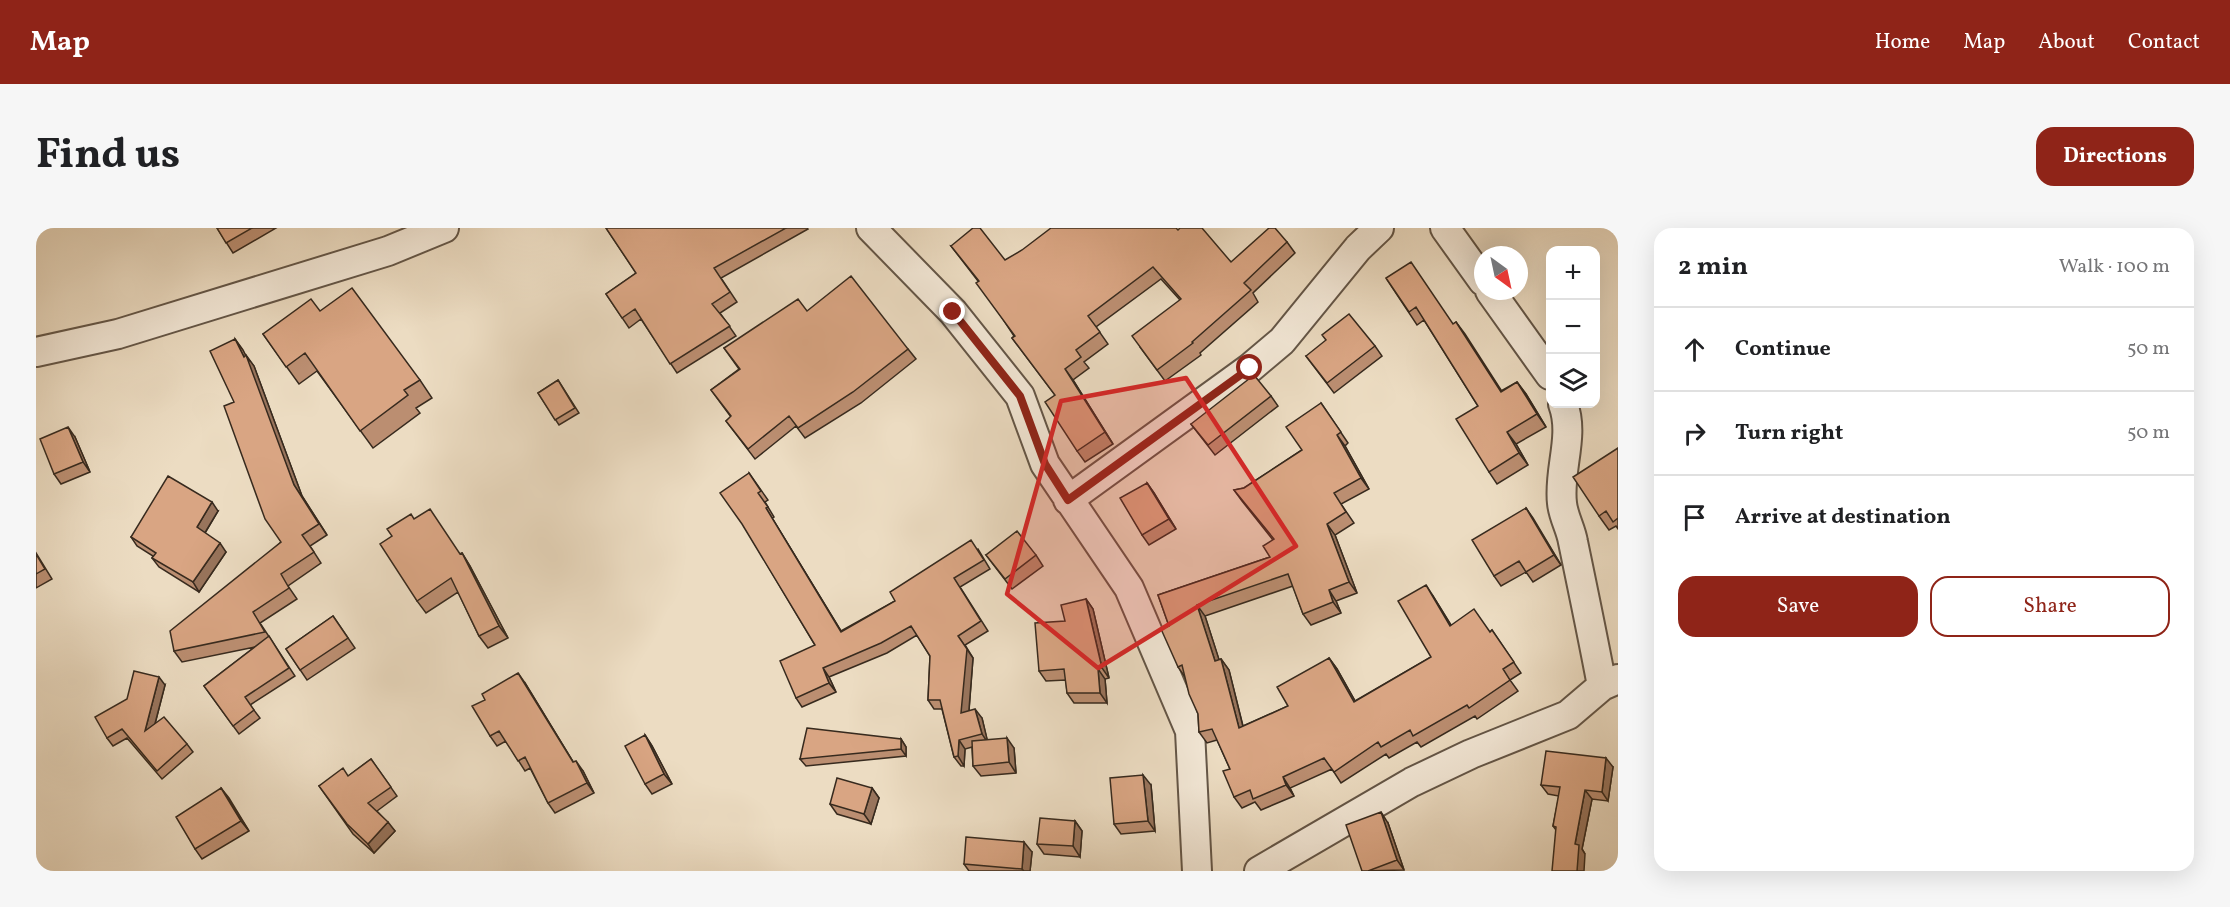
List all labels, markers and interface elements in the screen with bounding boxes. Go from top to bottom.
text: Map [30,23,90,62]
text: Home [1875,28,1930,57]
text: Map [1963,28,2005,57]
text: About [2038,28,2095,57]
text: Contact [2128,28,2200,57]
text: Find us [36,127,180,186]
button: Directions [2036,127,2194,186]
north arrow [1474,246,1528,300]
map controls [1546,246,1600,408]
button: + [1546,246,1600,300]
text: 2 min [1678,249,1748,285]
text: Walk · 100 m [2059,253,2170,281]
route end [939,298,965,324]
button: − [1546,300,1600,354]
icon: ahead [1678,333,1711,366]
text: Continue [1735,334,1831,365]
text: 50 m [2127,335,2170,363]
route start [1236,354,1262,380]
button: layers [1546,354,1600,408]
icon: right [1678,417,1711,450]
text: Turn right [1735,418,1843,449]
text: 50 m [2127,419,2170,447]
icon: arrive [1678,501,1711,534]
text: Arrive at destination [1735,502,1951,533]
button: Save [1678,576,1918,637]
button: Share [1930,576,2170,637]

